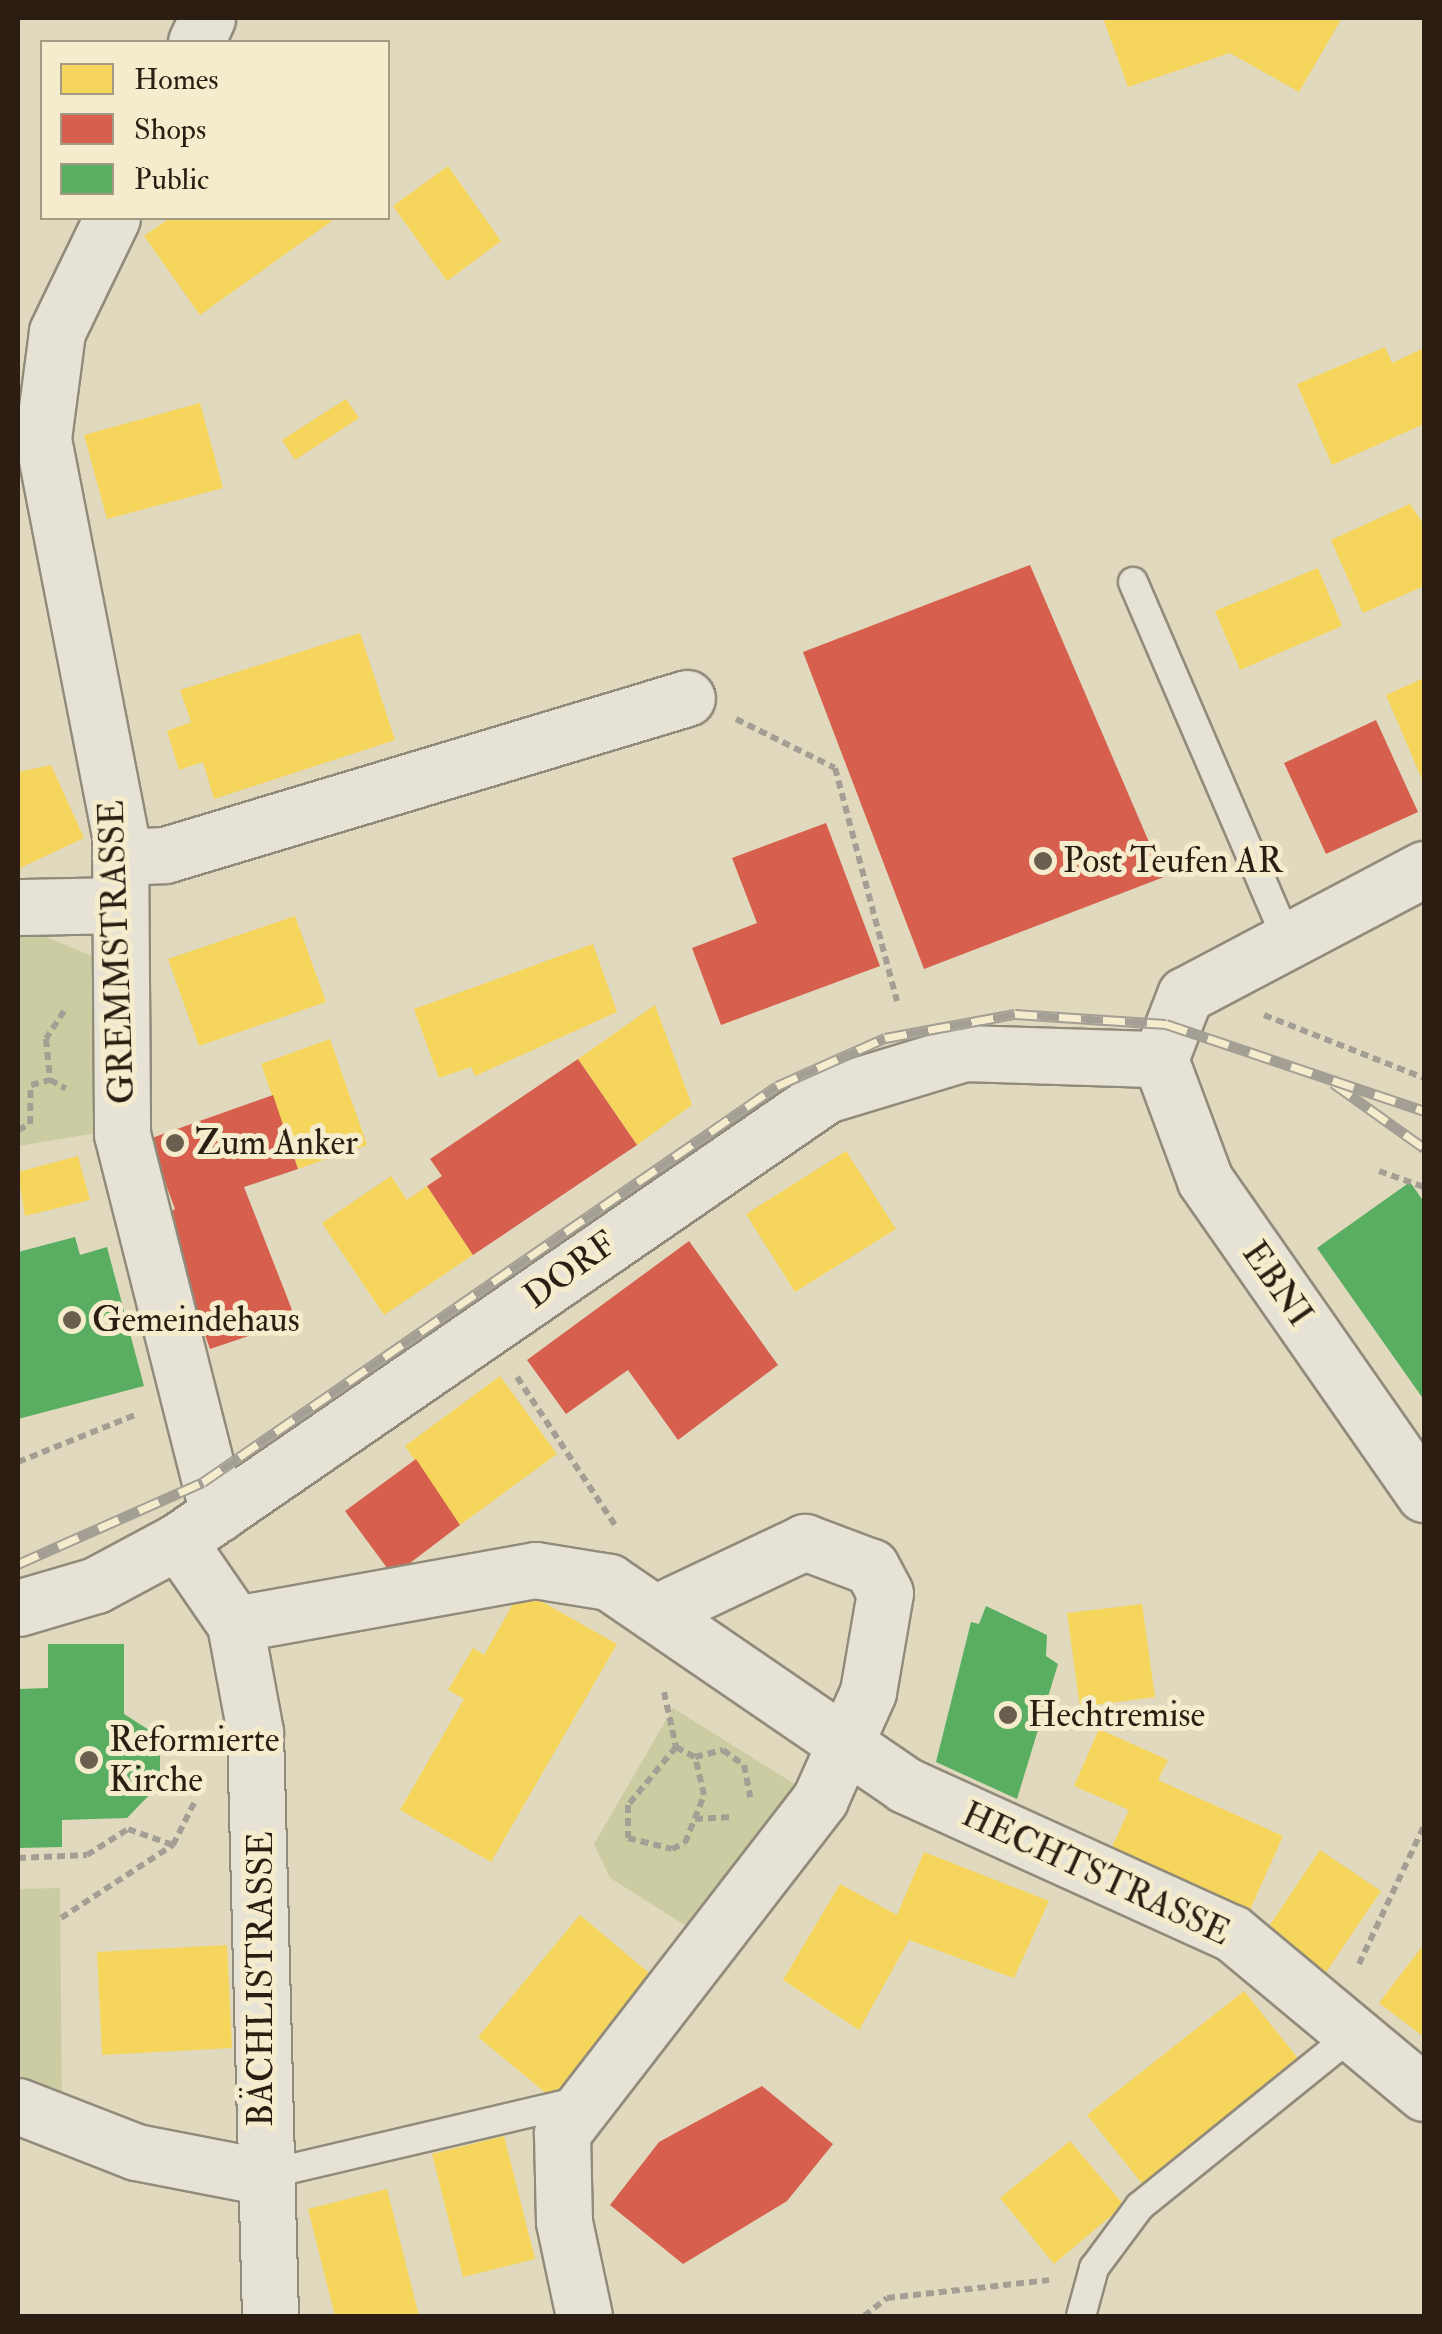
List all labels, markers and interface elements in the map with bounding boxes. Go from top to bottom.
legend [40,40,390,220]
text: Homes [134,61,219,98]
text: Shops [134,111,206,148]
text: Public [134,161,209,198]
street label: GREMMSTRASSE [91,799,143,1105]
place label: Post Teufen AR [1063,840,1283,882]
marker: Post Teufen AR [1032,850,1054,872]
place label: Zum Anker [195,1122,358,1164]
marker: Zum Anker [164,1132,186,1154]
street label: DORF [516,1223,624,1317]
street label: EBNI [1233,1234,1321,1334]
place label: Gemeindehaus [92,1299,300,1341]
marker: Gemeindehaus [61,1309,83,1331]
place label: Hechtremise [1028,1694,1205,1736]
marker: Hechtremise [997,1704,1019,1726]
place label: Reformierte Kirche [109,1719,279,1801]
marker: Reformierte Kirche [78,1749,100,1771]
street label: HECHTSTRASSE [955,1793,1237,1955]
street label: BÄCHLISTRASSE [240,1831,282,2127]

